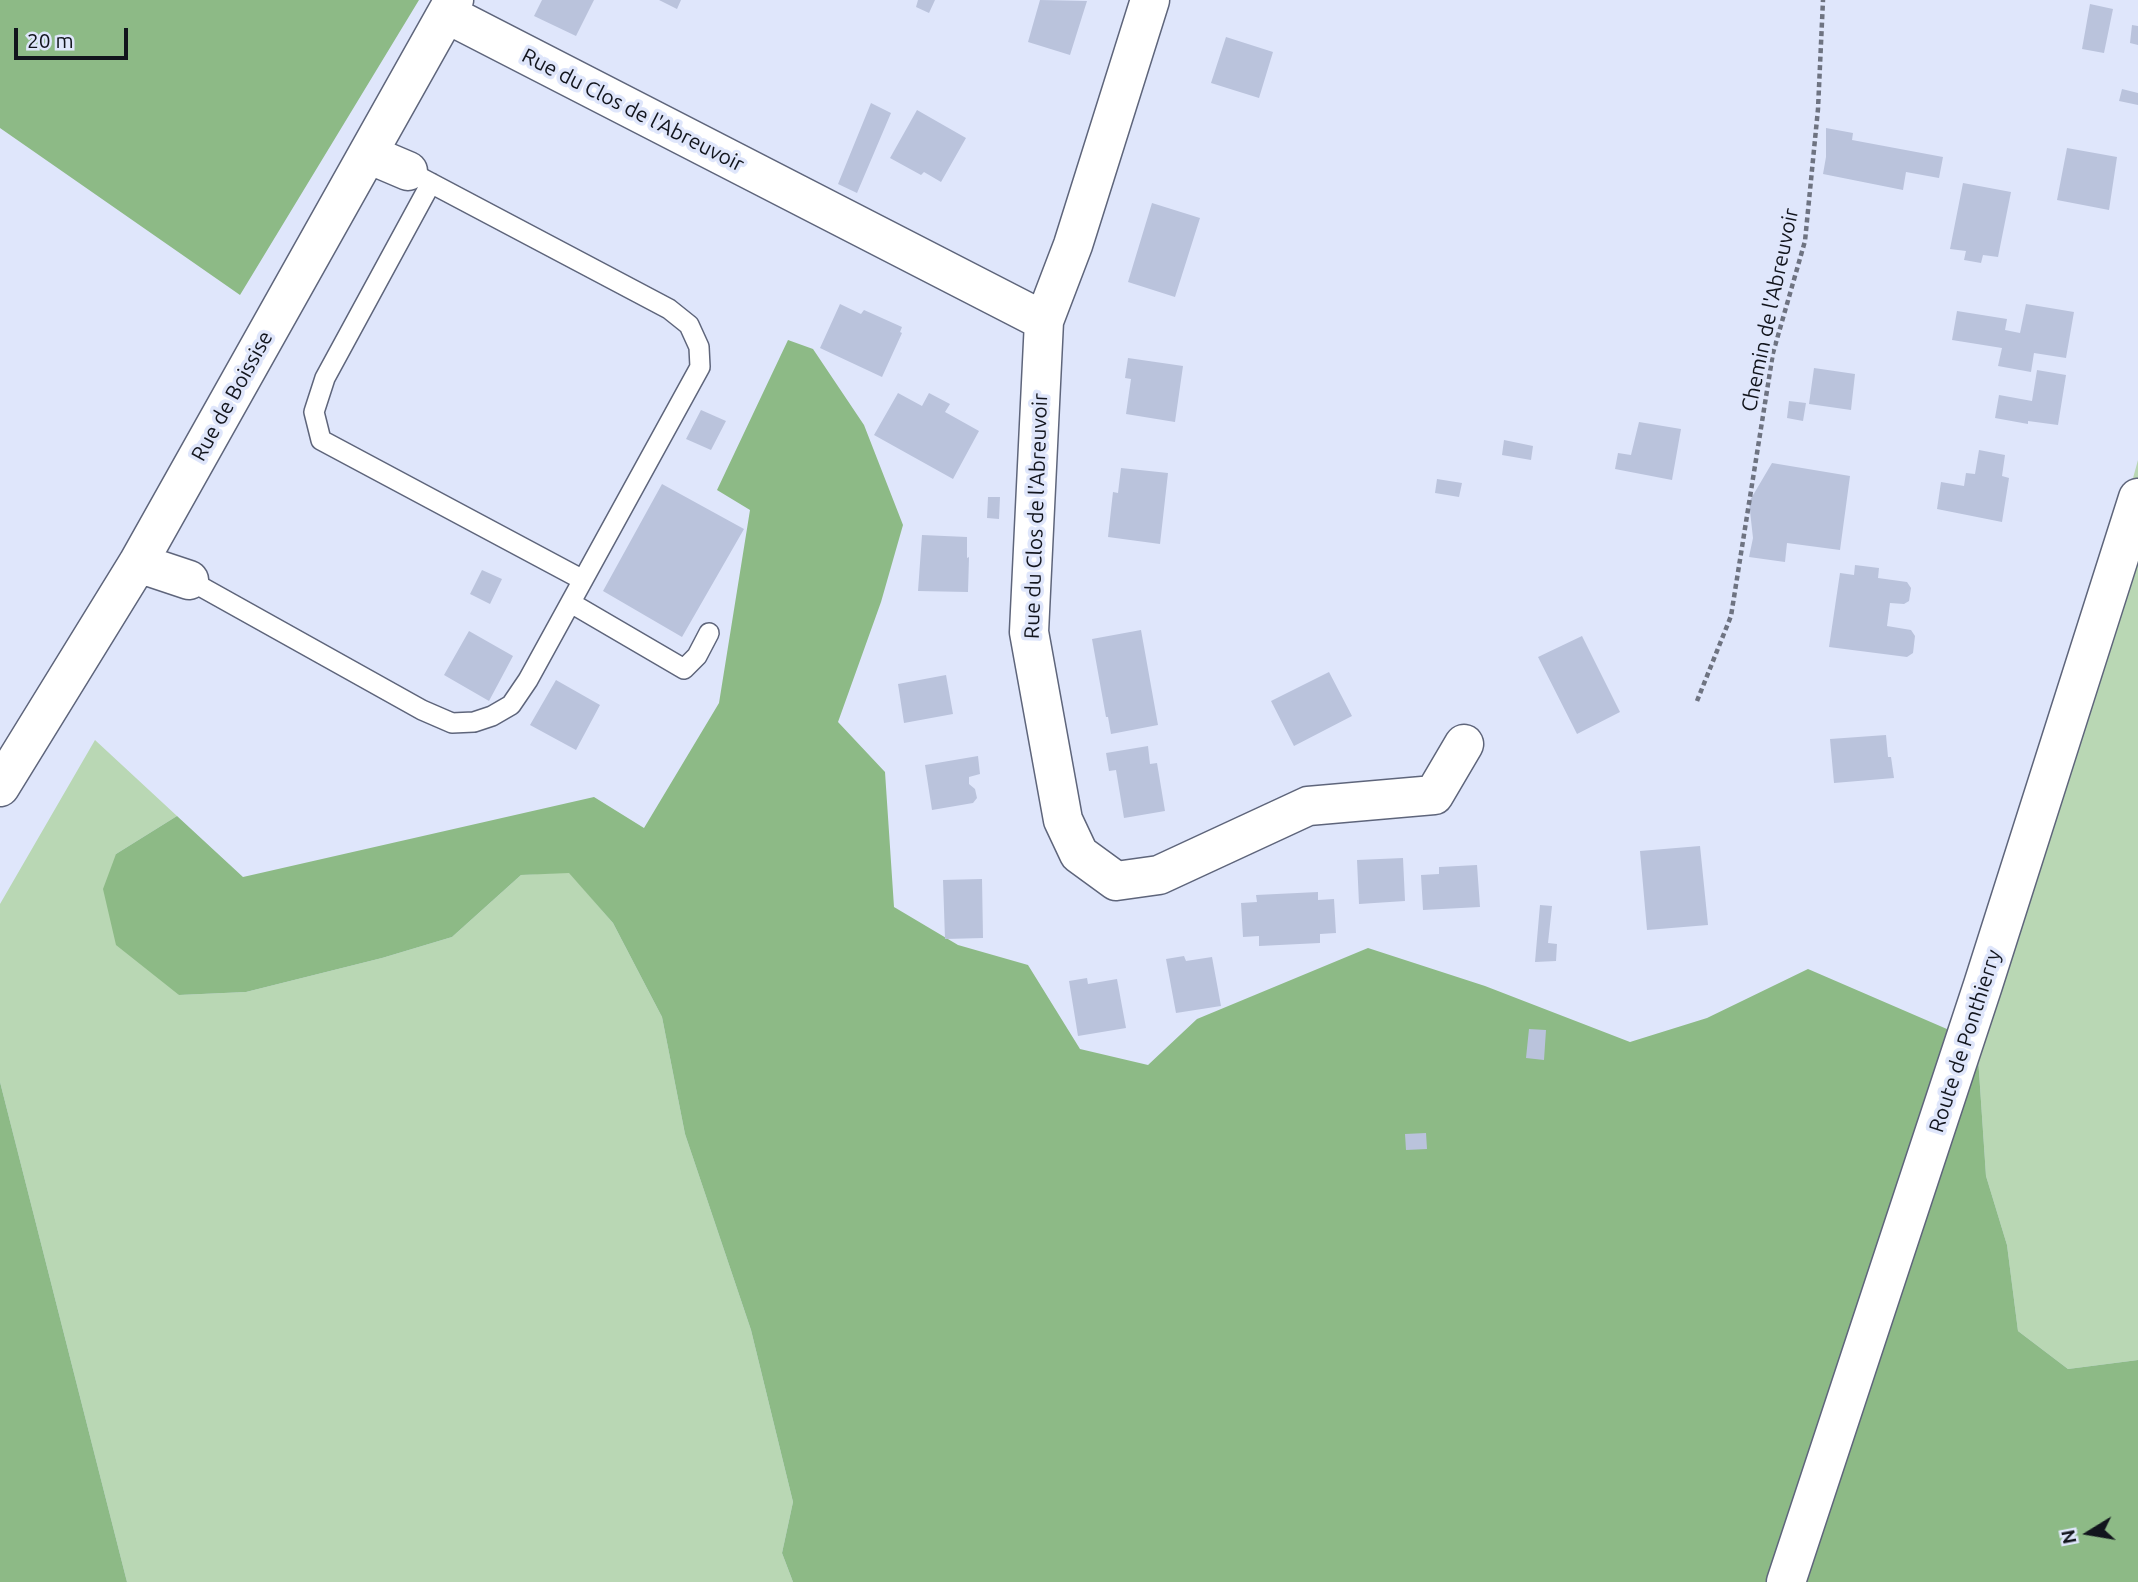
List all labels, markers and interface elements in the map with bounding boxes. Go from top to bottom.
scale bar [18,14,131,58]
text: 20 m [27,28,74,52]
street label: Rue du Clos de l'Abreuvoir [518,43,748,177]
street label: Chemin de l'Abreuvoir [1736,206,1804,414]
street label: Rue de Boissise [186,327,278,465]
street label: Rue du Clos de l'Abreuvoir [1019,393,1053,639]
street label: Route de Ponthierry [1924,946,2006,1136]
north arrow [2054,1498,2124,1568]
text: N [2056,1528,2081,1546]

